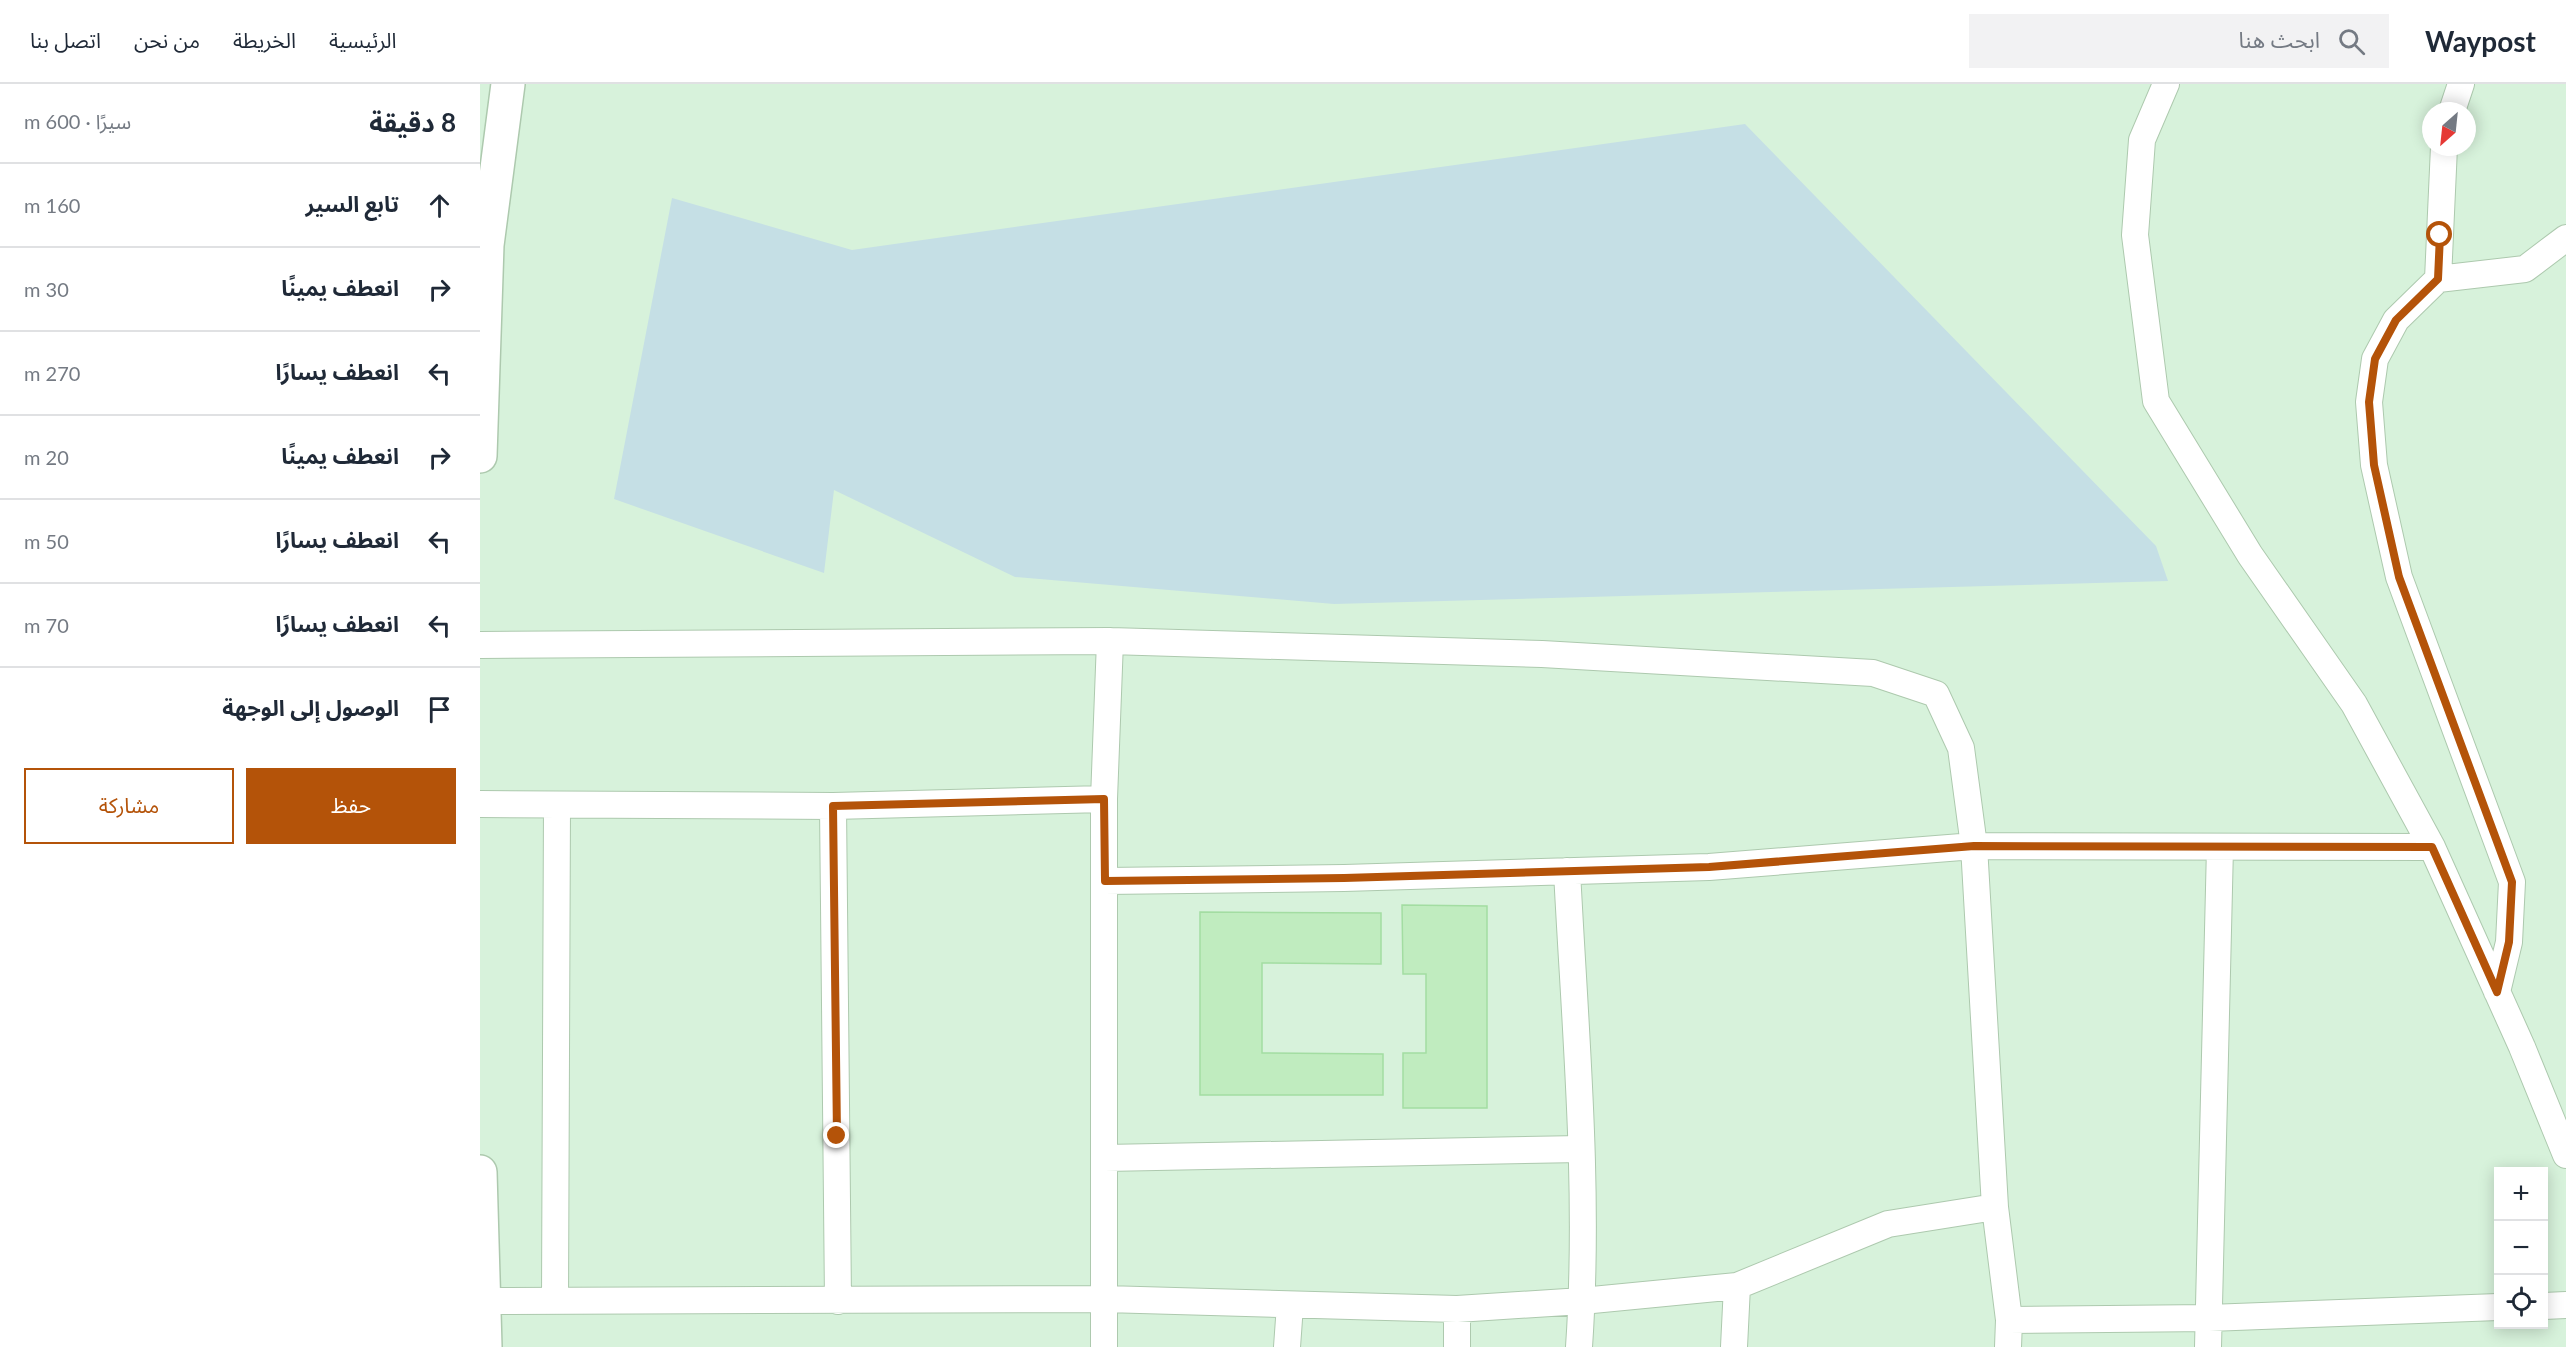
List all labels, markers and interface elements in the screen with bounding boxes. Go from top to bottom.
search box [1969,14,2389,68]
text: Waypost [2425,24,2536,58]
icon: search [2335,25,2368,58]
text: ابحث هنا [2239,26,2320,53]
text: اتصل بنا [30,27,101,52]
text: من نحن [134,27,200,52]
text: الخريطة [233,27,296,52]
text: الرئيسية [329,27,396,52]
north arrow [2422,102,2476,156]
text: 8 دقيقة [369,106,456,138]
text: سيرًا · 600 m [24,109,131,133]
icon: ahead [423,189,456,222]
text: تابع السير [305,190,399,217]
text: 160 m [24,193,80,217]
route start [2426,221,2452,247]
icon: right [423,273,456,306]
text: انعطف يمينًا [281,274,399,301]
text: 30 m [24,277,69,301]
icon: left [423,357,456,390]
text: انعطف يسارًا [275,358,399,385]
text: 270 m [24,361,80,385]
icon: right [423,441,456,474]
text: انعطف يمينًا [281,442,399,469]
text: 20 m [24,445,69,469]
icon: left [423,525,456,558]
text: انعطف يسارًا [275,526,399,553]
text: 50 m [24,529,69,553]
icon: left [423,609,456,642]
text: انعطف يسارًا [275,610,399,637]
text: 70 m [24,613,69,637]
icon: arrive [423,693,456,726]
text: الوصول إلى الوجهة [222,694,399,721]
button: مشاركة [24,768,234,844]
button: حفظ [246,768,456,844]
route end [823,1122,849,1148]
map controls [2494,1167,2548,1329]
button: + [2494,1167,2548,1221]
button: − [2494,1221,2548,1275]
button: locate [2494,1275,2548,1329]

